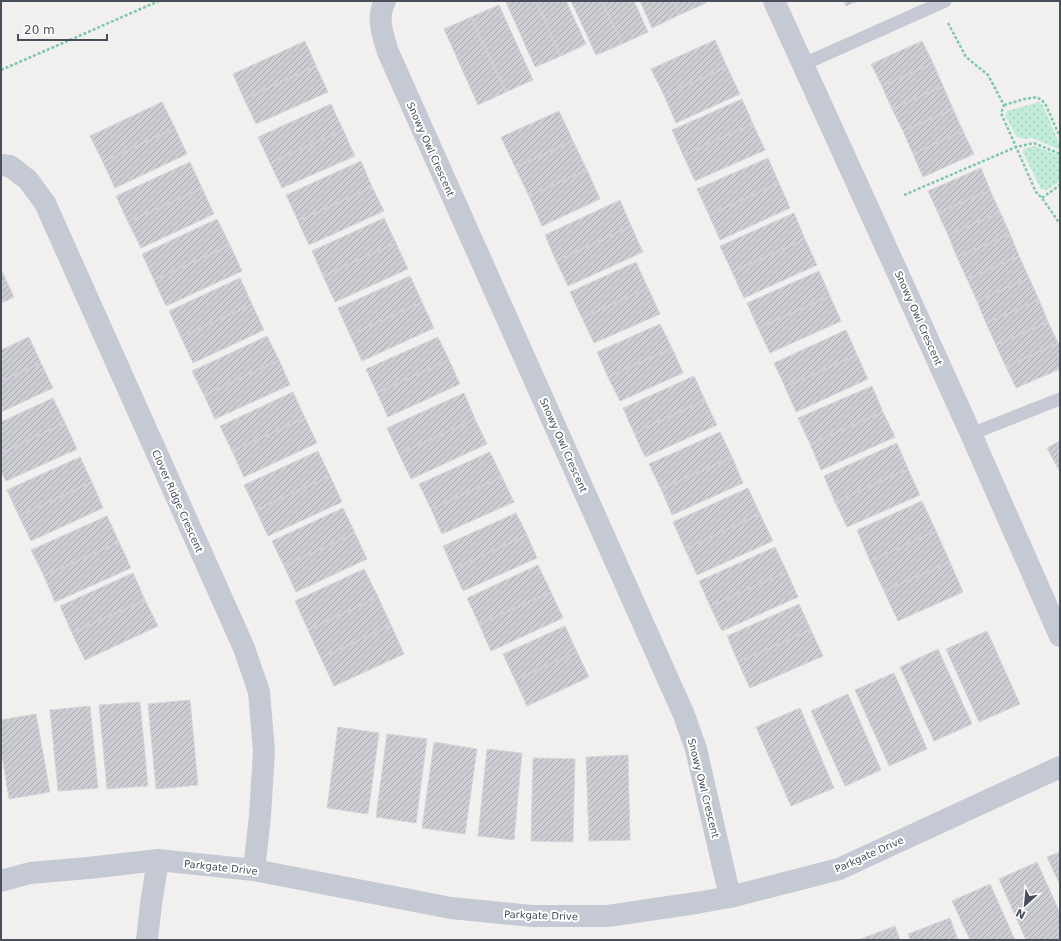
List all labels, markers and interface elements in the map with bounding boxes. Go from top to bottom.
scale bar [18,16,107,42]
text: 20 m [24,23,55,37]
street label: Snowy Owl Crescent [405,100,456,198]
street label: Snowy Owl Crescent [893,269,944,367]
street label: Snowy Owl Crescent [538,396,589,494]
street label: Clover Ridge Crescent [150,448,205,554]
street label: Snowy Owl Crescent [686,737,721,839]
street label: Parkgate Drive [833,834,905,875]
street label: Parkgate Drive [184,858,258,877]
north arrow [1005,885,1045,925]
text: N [1014,906,1028,921]
street label: Parkgate Drive [504,909,578,922]

